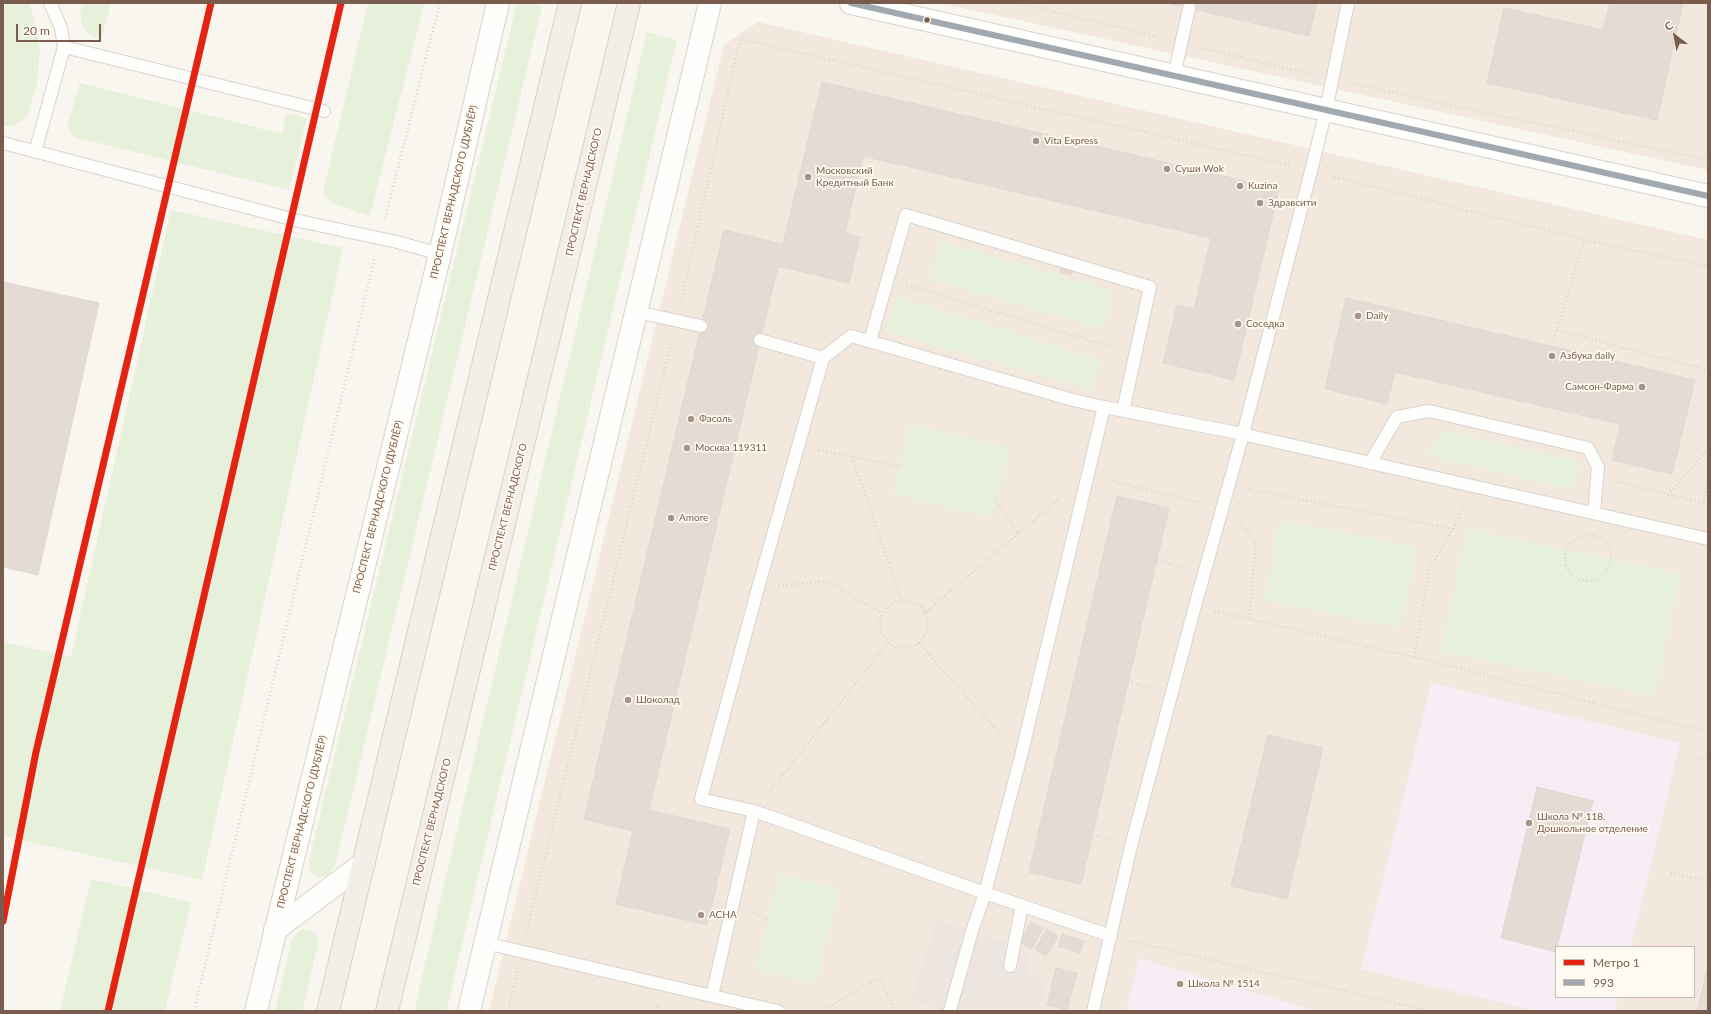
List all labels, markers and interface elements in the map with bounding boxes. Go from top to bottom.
unlabelled marker [922,15,932,25]
scale bar [18,16,103,42]
north arrow [1655,16,1695,56]
text: С [1662,18,1675,33]
text: 20 m [23,23,50,38]
street label: ПРОСПЕКТ ВЕРНАДСКОГО (ДУБЛЁР) [428,104,480,280]
street label: ПРОСПЕКТ ВЕРНАДСКОГО [563,127,605,257]
place label: Vita Express [1044,135,1098,147]
marker: Vita Express [1031,136,1041,146]
place label: Суши Wok [1175,163,1224,175]
marker: Суши Wok [1162,164,1172,174]
place label: Московский Кредитный Банк [816,165,894,188]
marker: Московский Кредитный Банк [803,172,813,182]
place label: Kuzina [1248,180,1277,192]
marker: Kuzina [1235,181,1245,191]
place label: Здравсити [1268,197,1317,209]
marker: Здравсити [1255,198,1265,208]
place label: Daily [1366,310,1388,322]
marker: Daily [1353,311,1363,321]
place label: Соседка [1246,318,1284,330]
marker: Соседка [1233,319,1243,329]
place label: Азбука daily [1560,350,1615,362]
marker: Азбука daily [1547,351,1557,361]
place label: Самсон-Фарма [1565,381,1634,393]
marker: Самсон-Фарма [1637,382,1647,392]
place label: Фасоль [699,413,732,425]
marker: Фасоль [686,414,696,424]
street label: ПРОСПЕКТ ВЕРНАДСКОГО (ДУБЛЁР) [351,419,405,595]
street label: ПРОСПЕКТ ВЕРНАДСКОГО [486,442,530,572]
place label: Москва 119311 [695,442,767,454]
marker: Москва 119311 [682,443,692,453]
place label: Amore [679,512,708,524]
marker: Amore [666,513,676,523]
place label: Шоколад [636,694,680,706]
marker: Шоколад [623,695,633,705]
street label: ПРОСПЕКТ ВЕРНАДСКОГО (ДУБЛЁР) [275,734,329,910]
street label: ПРОСПЕКТ ВЕРНАДСКОГО [410,757,454,887]
place label: Школа № 118. Дошкольное отделение [1537,811,1648,834]
marker: Школа № 118. Дошкольное отделение [1524,818,1534,828]
place label: ACHA [709,909,737,921]
marker: ACHA [696,910,706,920]
legend [1555,946,1695,998]
text: Метро 1 [1593,955,1640,970]
text: 993 [1593,975,1614,990]
place label: Школа № 1514 [1188,978,1260,990]
marker: Школа № 1514 [1175,979,1185,989]

